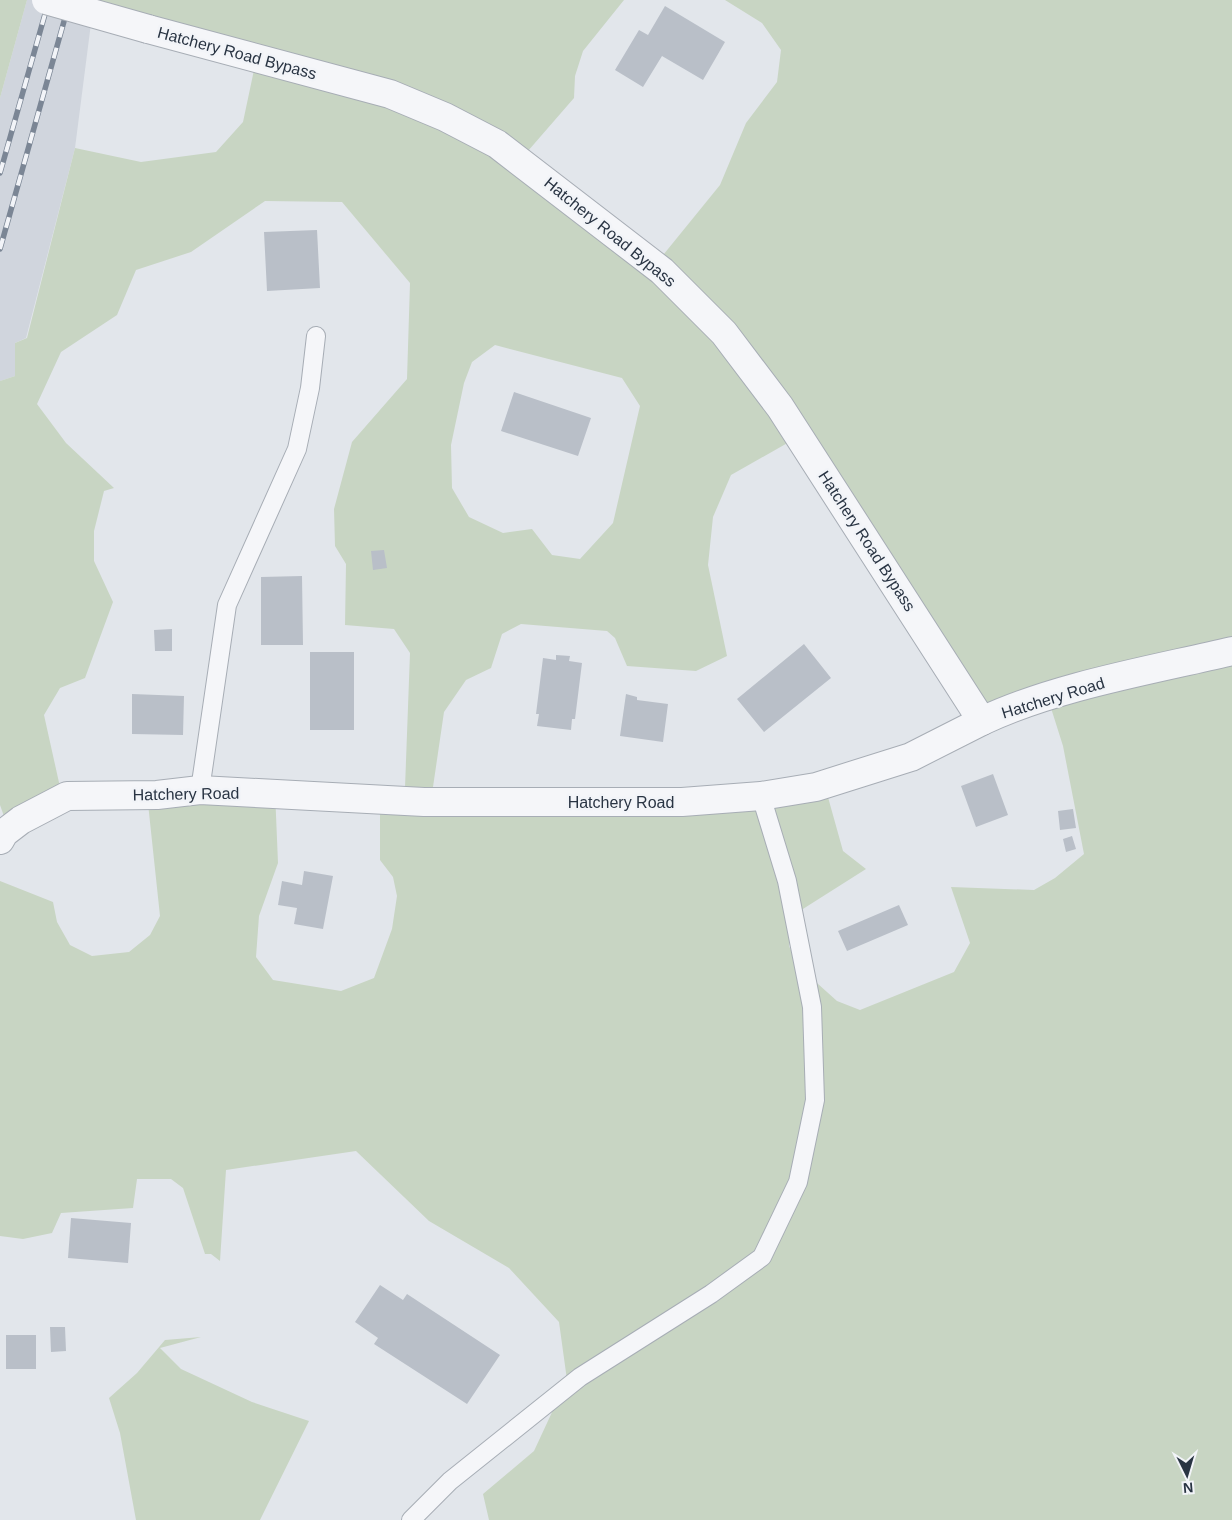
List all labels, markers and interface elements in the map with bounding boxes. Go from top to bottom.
street label: Hatchery Road Bypass [156,24,318,82]
street label: Hatchery Road Bypass [541,174,679,290]
street label: Hatchery Road Bypass [815,468,919,614]
street label: Hatchery Road [999,674,1107,722]
street label: Hatchery Road [133,785,239,803]
street label: Hatchery Road [568,794,674,811]
north arrow [1162,1450,1212,1500]
text: N [1182,1480,1194,1496]

